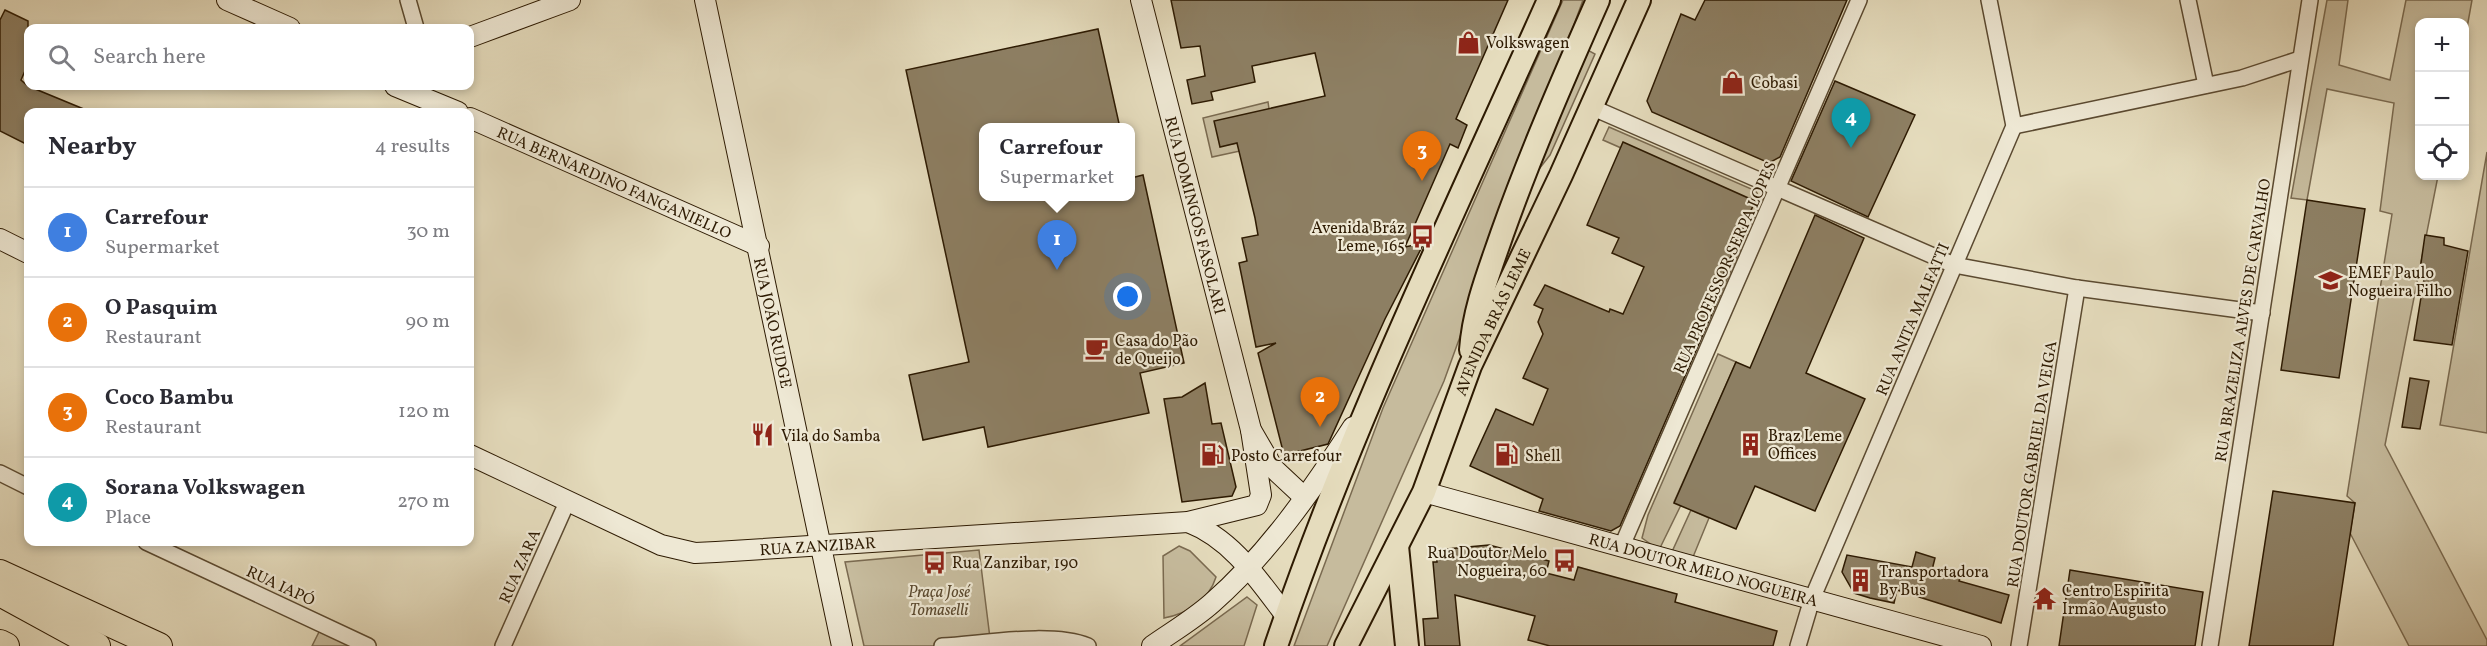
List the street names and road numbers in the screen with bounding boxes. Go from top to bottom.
street label: RUA DOMINGOS FASOLARI [1158,114,1230,317]
street label: RUA BERNARDINO FANGANIELLO [493,122,735,246]
street label: RUA PROFESSOR SERPA LOPES [1669,158,1783,378]
street label: RUA BRAZELIZA ALVES DE CARVALHO [2211,177,2277,464]
street label: RUA ANITA MALFATTI [1872,240,1956,400]
street label: AVENIDA BRÁS LEME [1451,245,1537,399]
street label: RUA JOÃO RUDGE [747,256,796,391]
street label: RUA DOUTOR GABRIEL DA VEIGA [2003,339,2063,589]
street label: RUA ZARA [495,526,547,607]
street label: RUA DOUTOR MELO NOGUEIRA [1586,529,1820,613]
street label: RUA ZANZIBAR [759,533,877,562]
street label: RUA IAPÓ [242,561,318,612]

